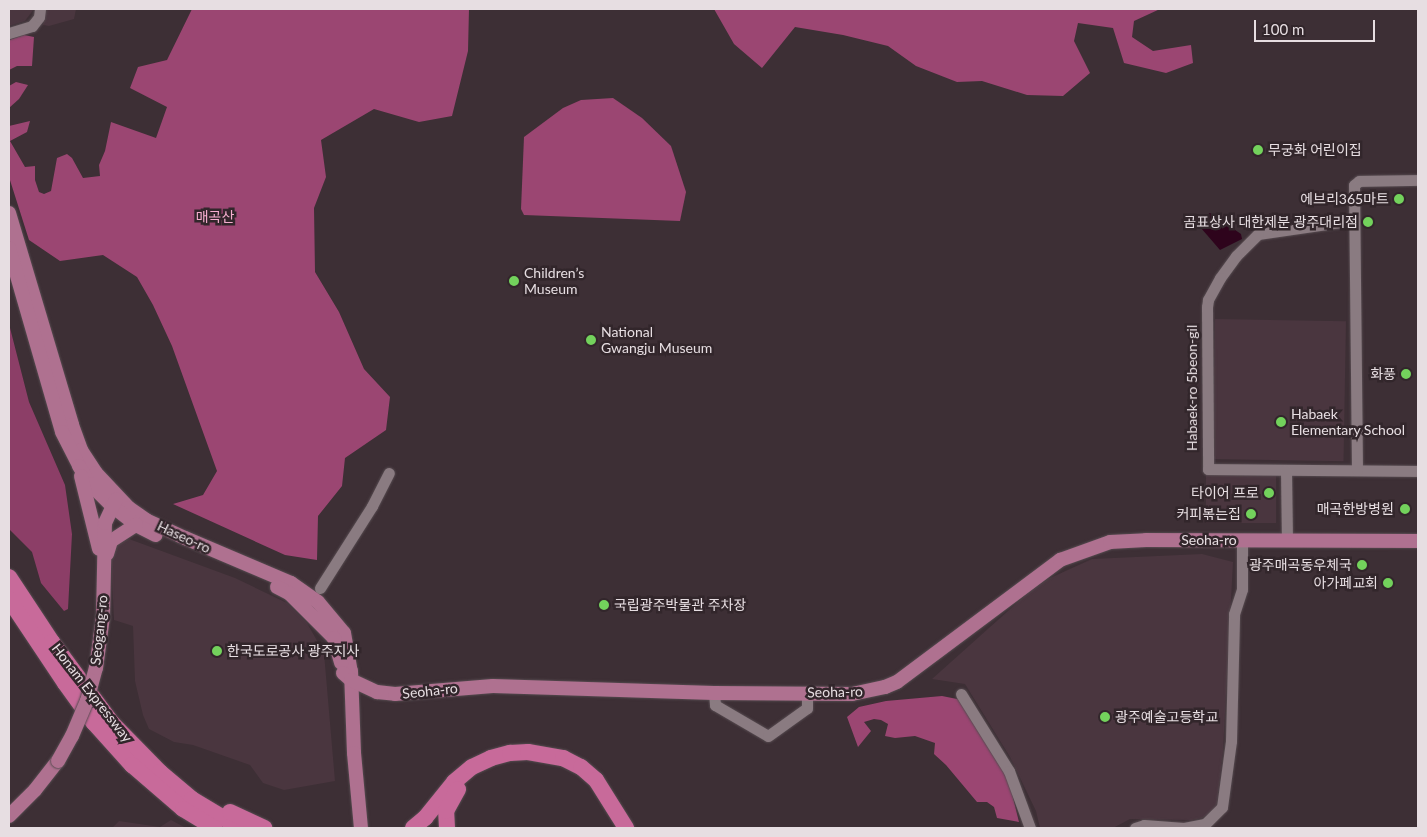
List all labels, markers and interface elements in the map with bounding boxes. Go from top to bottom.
scale bar [1257,10,1378,42]
text: 100 m [1262,20,1304,38]
place label: 무궁화 어린이집 [1268,142,1362,158]
marker: 무궁화 어린이집 [1252,144,1264,156]
place label: 에브리365마트 [1300,191,1389,207]
marker: 에브리365마트 [1393,193,1405,205]
park label: 매곡산 [196,209,234,225]
place label: 곰표상사 대한제분 광주대리점 [1183,214,1358,230]
marker: 곰표상사 대한제분 광주대리점 [1362,216,1374,228]
place label: Children’s Museum [524,265,584,298]
marker: Children’s Museum [508,275,520,287]
place label: National Gwangju Museum [601,324,712,357]
street label: Habaek-ro 5beon-gil [1184,325,1200,451]
marker: National Gwangju Museum [585,334,597,346]
place label: 화풍 [1370,366,1396,382]
marker: 화풍 [1400,368,1412,380]
place label: Habaek Elementary School [1291,406,1405,438]
marker: Habaek Elementary School [1275,416,1287,428]
place label: 타이어 프로 [1191,485,1259,501]
marker: 타이어 프로 [1263,487,1275,499]
place label: 매곡한방병원 [1317,501,1394,517]
marker: 매곡한방병원 [1398,502,1412,516]
place label: 커피볶는집 [1177,506,1241,522]
marker: 커피볶는집 [1245,508,1257,520]
street label: Haseo-ro [155,517,213,557]
street label: Seoha-ro [1181,532,1237,548]
place label: 광주매곡동우체국 [1249,557,1352,573]
marker: 광주매곡동우체국 [1356,559,1368,571]
place label: 아가페교회 [1314,575,1378,591]
marker: 아가페교회 [1382,577,1394,589]
street label: Seogang-ro [87,594,111,666]
place label: 국립광주박물관 주차장 [614,597,746,613]
marker: 국립광주박물관 주차장 [598,599,610,611]
street label: Honam Expressway [48,640,136,746]
place label: 한국도로공사 광주지사 [227,643,359,659]
marker: 한국도로공사 광주지사 [211,645,223,657]
street label: Seoha-ro [401,680,459,702]
street label: Seoha-ro [807,683,863,701]
place label: 광주예술고등학교 [1115,709,1218,725]
marker: 광주예술고등학교 [1099,711,1111,723]

